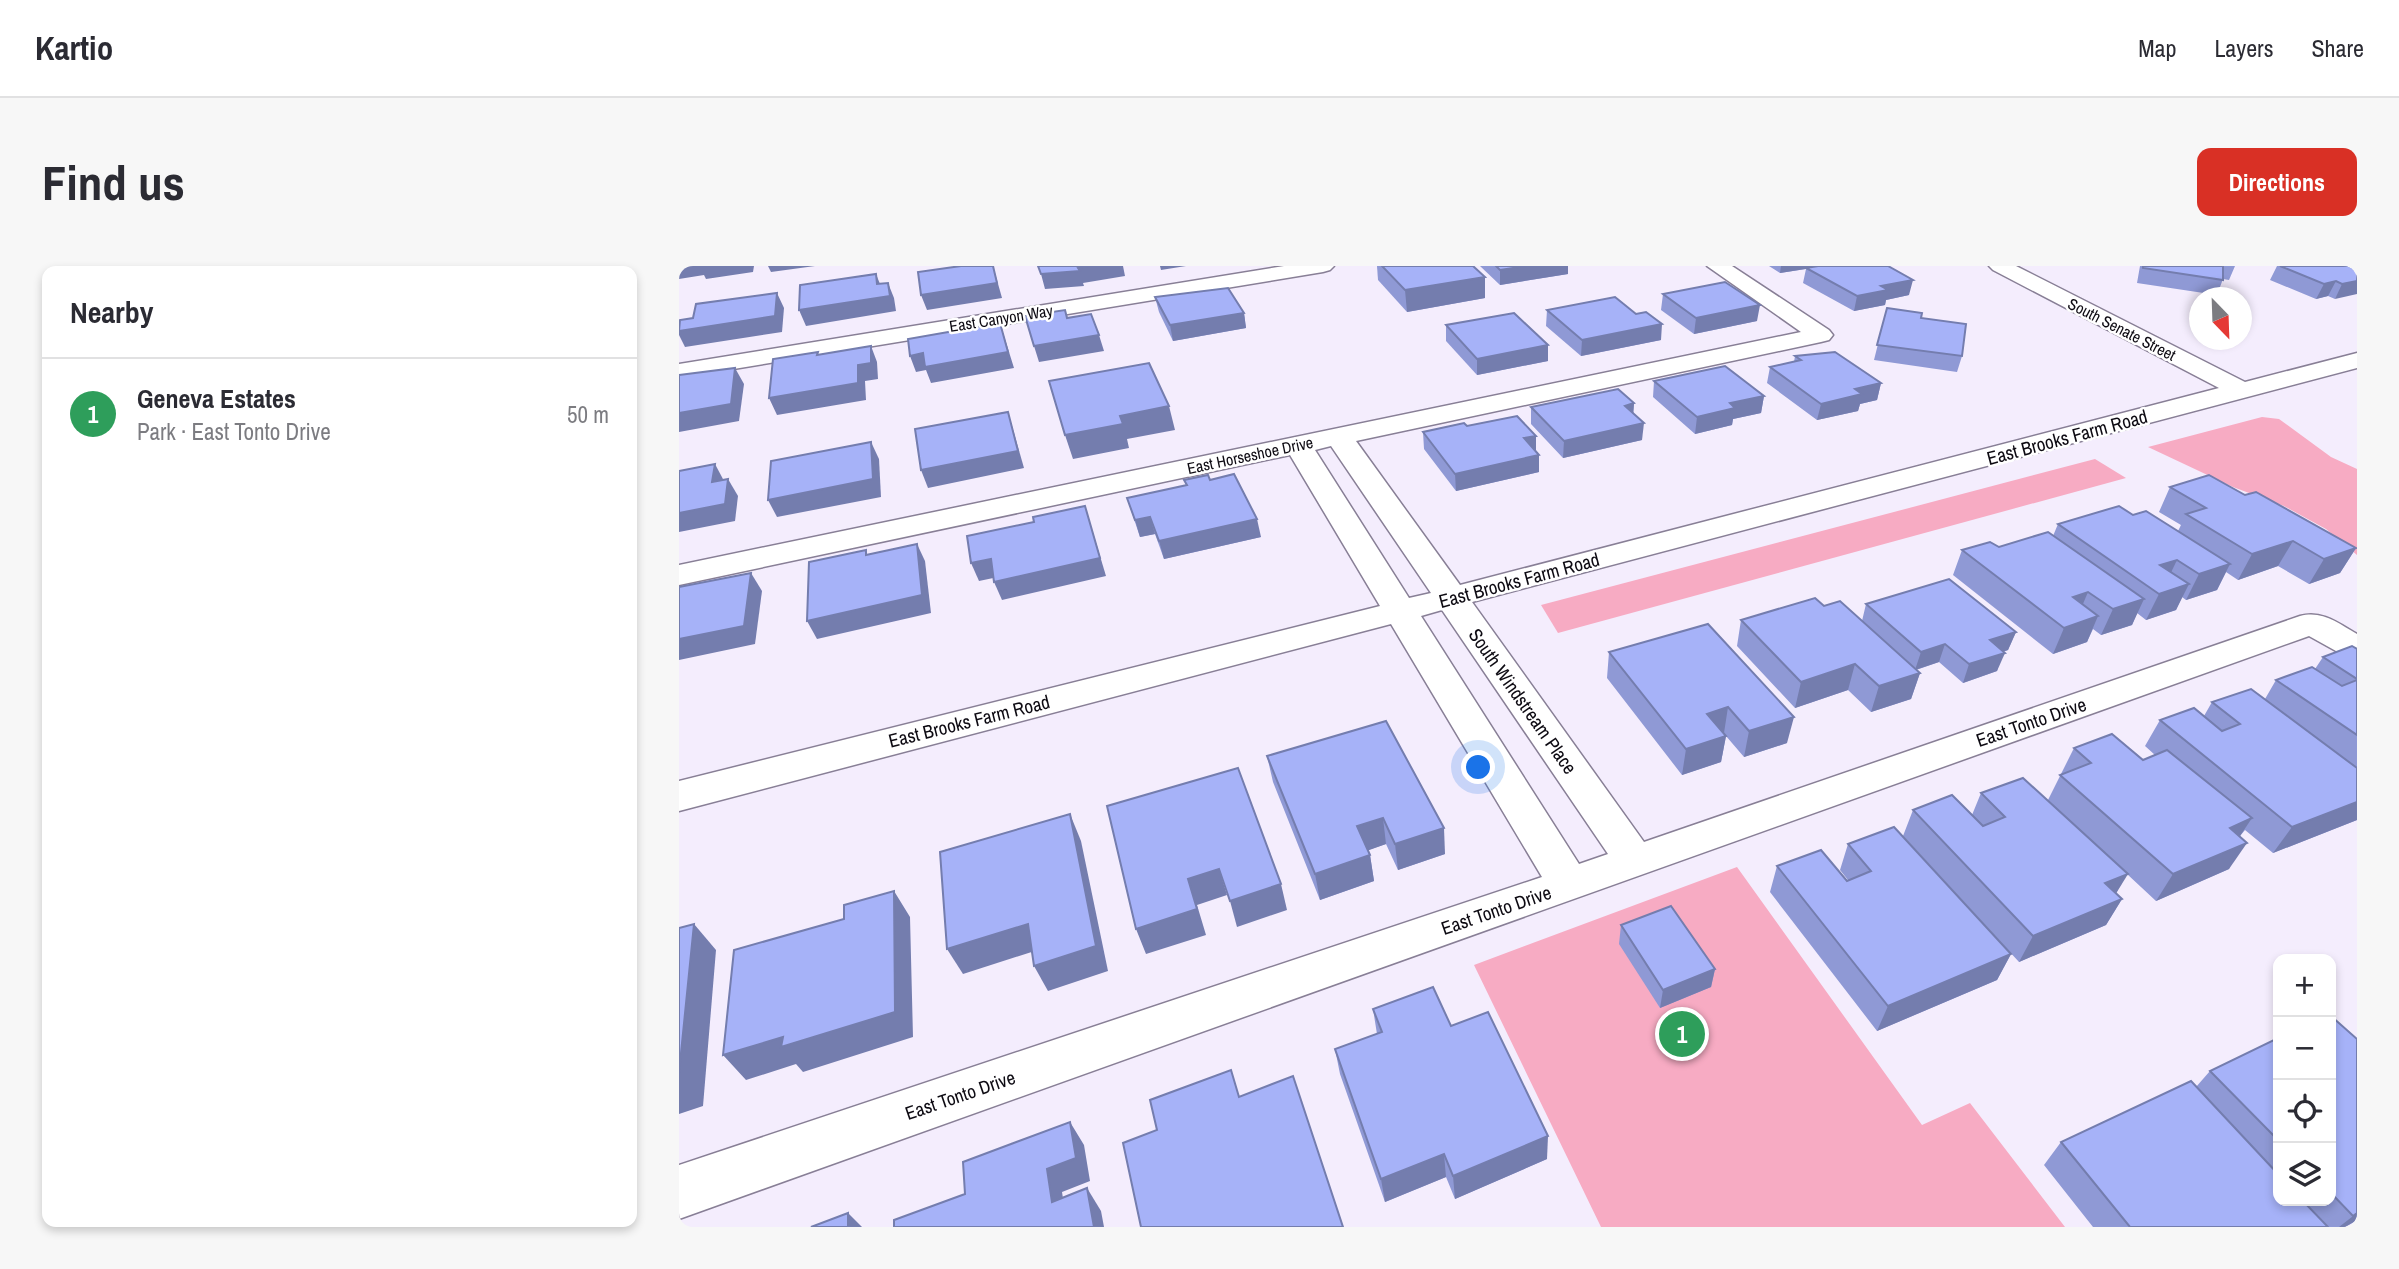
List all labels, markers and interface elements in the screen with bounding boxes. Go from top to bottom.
text: Kartio [35,26,113,70]
text: Map [2138,32,2176,64]
text: Layers [2214,32,2273,64]
text: Share [2311,32,2364,64]
button: Directions [2197,148,2357,216]
text: Find us [42,149,185,215]
north arrow [2189,287,2252,350]
text: Nearby [70,292,153,332]
street label: South Senate Street [2064,292,2180,366]
street label: East Canyon Way [948,299,1055,337]
text: Geneva Estates [137,381,296,416]
text: 1 [88,399,98,430]
text: 50 m [567,399,609,430]
street label: East Brooks Farm Road [1984,403,2150,471]
text: Park · East Tonto Drive [137,416,331,447]
street label: East Horseshoe Drive [1185,431,1315,479]
street label: East Brooks Farm Road [1436,546,1602,614]
street label: South Windstream Place [1463,623,1583,779]
street label: East Brooks Farm Road [886,688,1052,754]
street label: East Tonto Drive [1972,691,2090,753]
your location [1461,750,1495,784]
street label: East Tonto Drive [1437,879,1555,941]
map controls [2273,954,2336,1206]
button: + [2273,954,2336,1017]
pin: 1 [1659,1008,1705,1060]
button: − [2273,1017,2336,1080]
street label: East Tonto Drive [901,1064,1019,1126]
button: locate [2273,1080,2336,1143]
button: layers [2273,1143,2336,1206]

